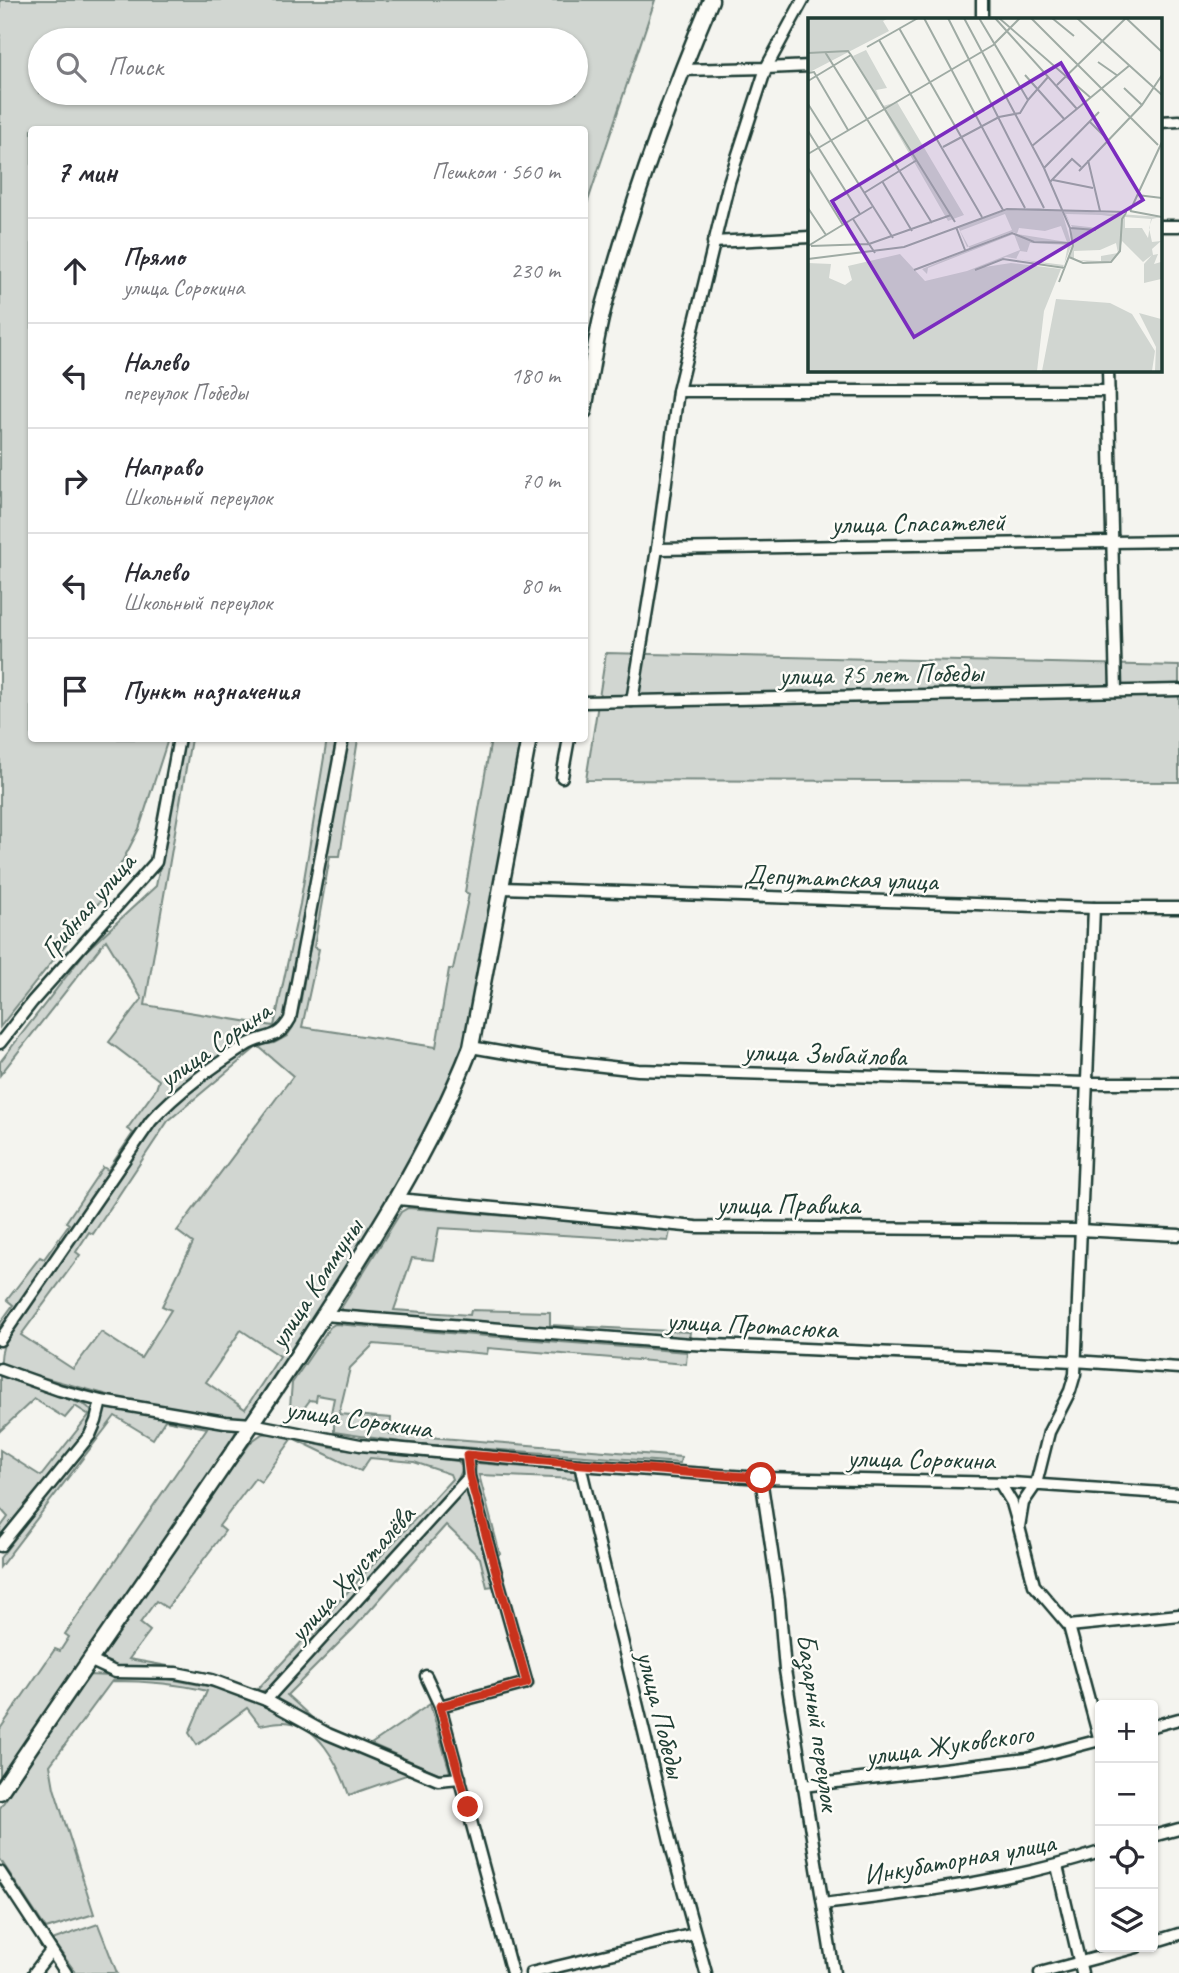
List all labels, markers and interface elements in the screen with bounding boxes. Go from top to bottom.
inset map [808,18,1162,371]
search box [28,28,588,105]
icon: search [52,48,90,86]
text: Поиск [108,50,163,83]
text: 7 мин [56,153,117,191]
text: Пешком · 560 m [432,157,560,186]
text: Прямо [123,240,185,273]
icon: ahead [56,252,94,290]
text: 230 m [511,256,560,285]
text: улица Сорокина [123,273,244,302]
text: Налево [123,345,189,378]
icon: left [56,357,94,395]
text: 180 m [511,361,560,390]
text: переулок Победы [123,378,248,407]
text: Направо [123,450,202,483]
icon: right [56,462,94,500]
text: 70 m [521,466,560,495]
text: Школьный переулок [123,483,272,512]
street label: улица Спасателей [829,503,1007,542]
text: Налево [123,555,189,588]
icon: left [56,567,94,605]
text: 80 m [521,571,560,600]
text: Школьный переулок [123,588,272,617]
street label: улица 75 лет Победы [777,654,986,693]
icon: arrive [56,672,94,710]
text: Пункт назначения [123,674,299,707]
street label: Грибная улица [32,843,144,965]
street label: Депутатская улица [744,857,940,898]
street label: улица Сорина [150,992,279,1097]
street label: улица Зыбайлова [741,1033,909,1074]
street label: улица Правика [715,1187,862,1222]
street label: улица Коммуны [259,1210,372,1356]
street label: улица Протасюка [664,1302,840,1347]
street label: улица Сорокина [281,1391,436,1446]
street label: улица Сорокина [845,1440,997,1477]
route start [745,1462,776,1493]
street label: улица Хрусталёва [279,1496,423,1651]
street label: Базарный переулок [788,1631,849,1816]
street label: улица Победы [628,1645,695,1783]
map controls [1095,1700,1158,1952]
button: + [1095,1700,1158,1763]
street label: улица Жуковского [861,1715,1037,1774]
button: − [1095,1763,1158,1826]
route end [452,1791,483,1822]
street label: Инкубаторная улица [860,1824,1059,1893]
button: locate [1095,1826,1158,1889]
button: layers [1095,1889,1158,1952]

